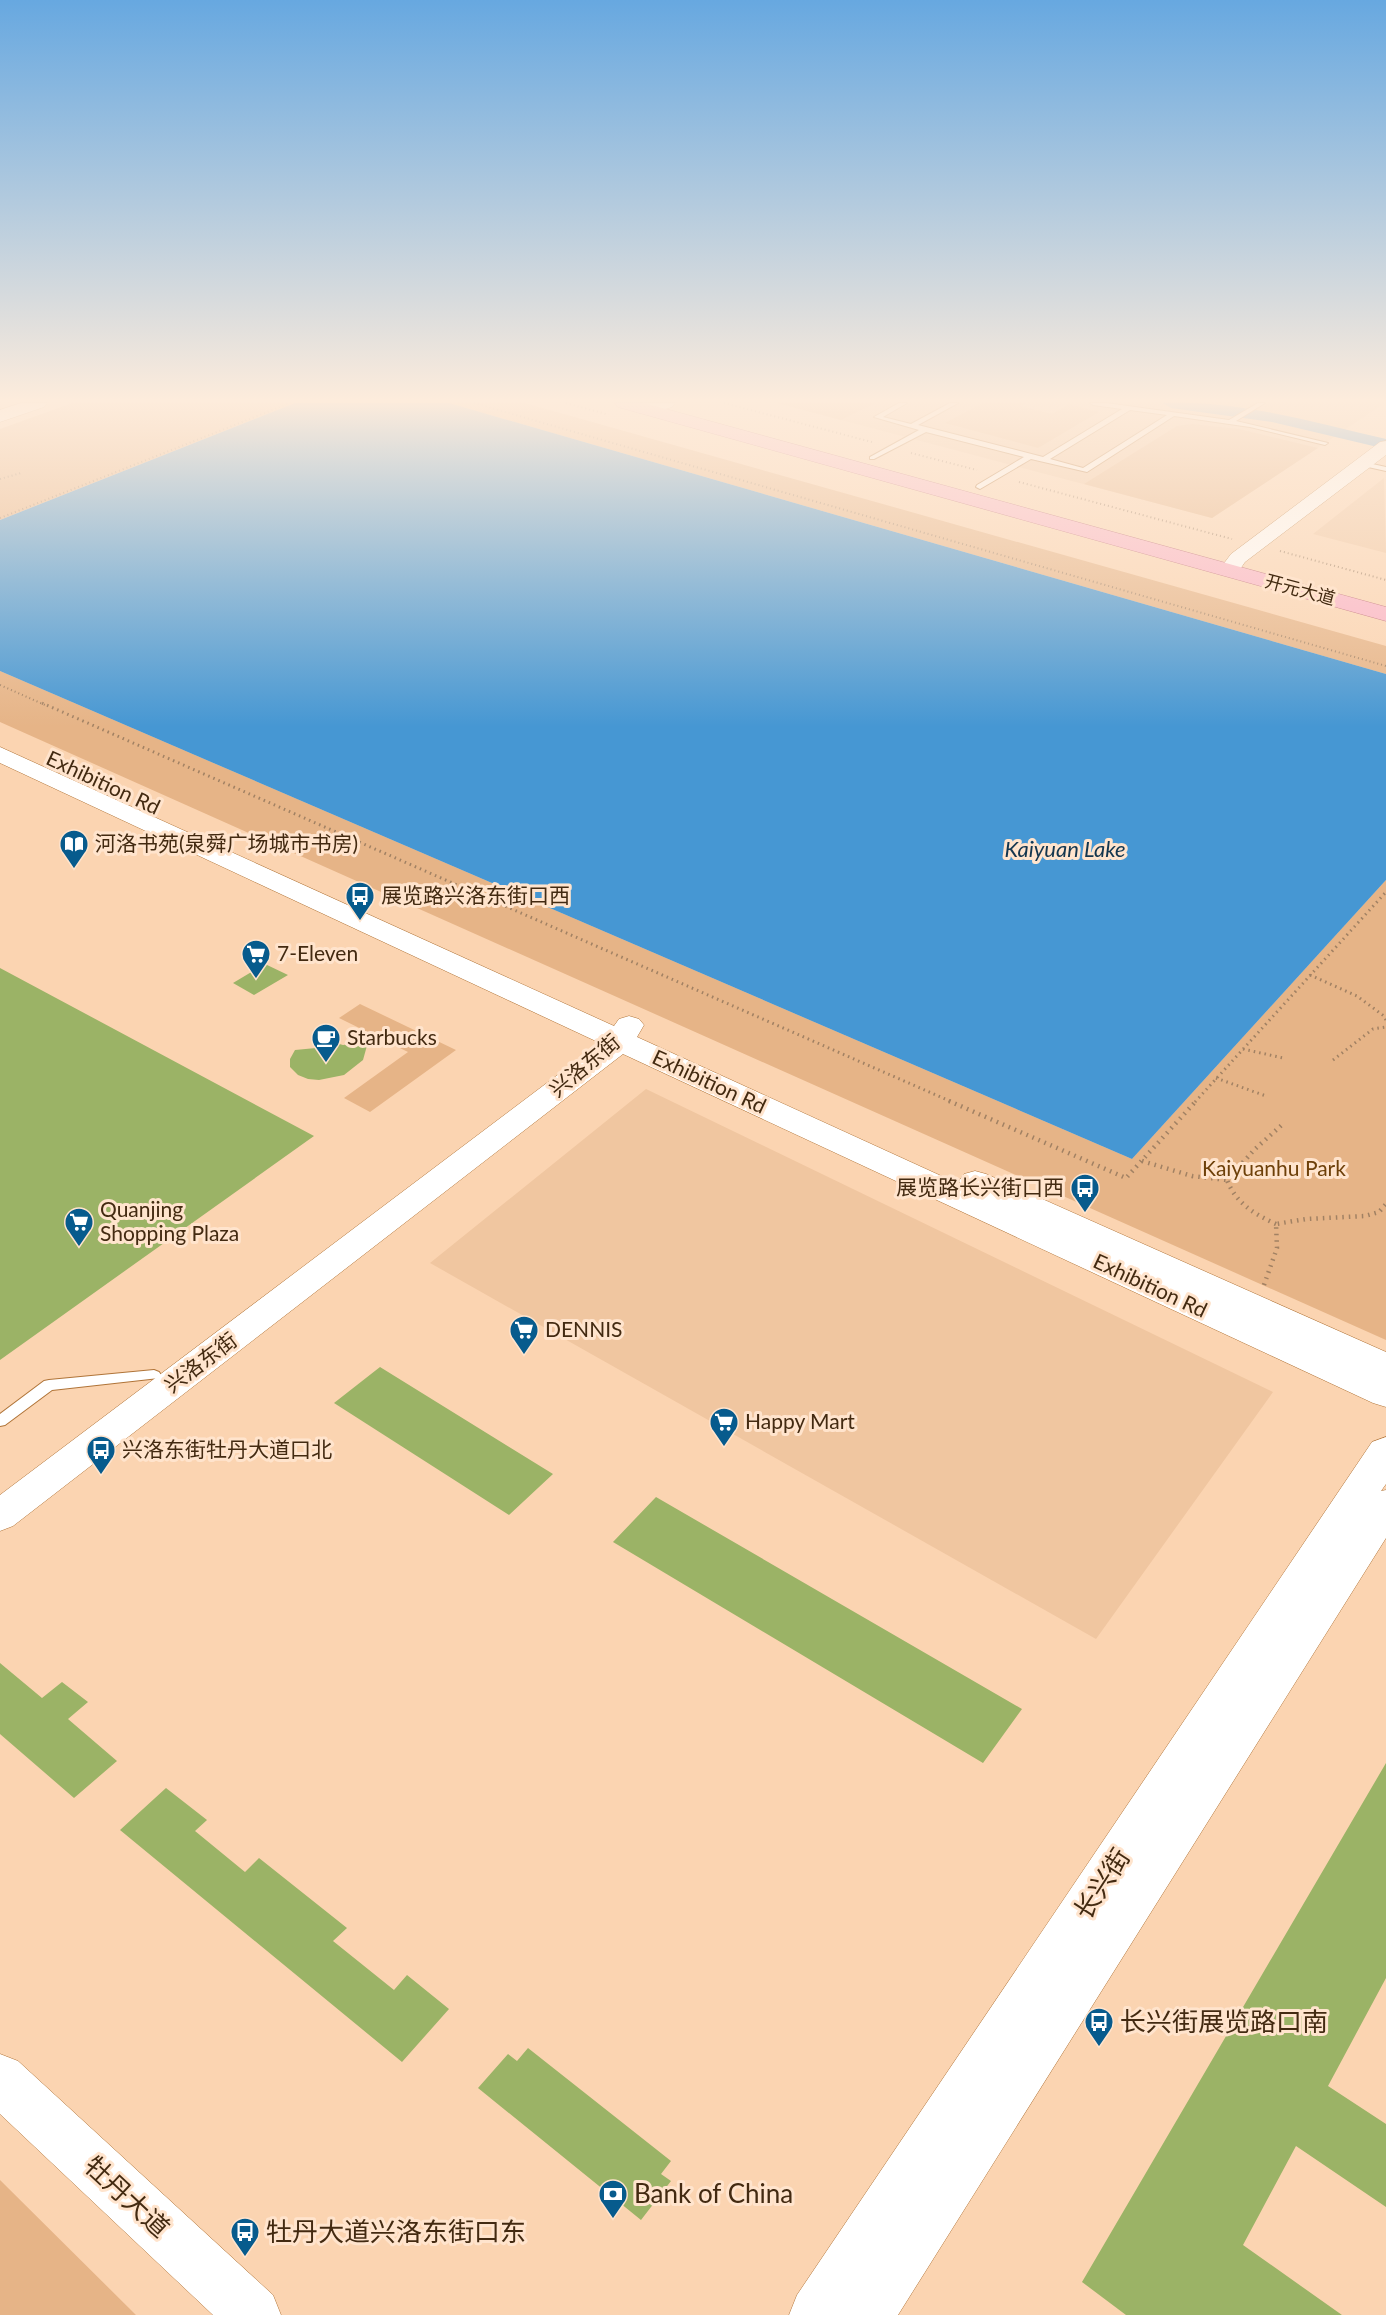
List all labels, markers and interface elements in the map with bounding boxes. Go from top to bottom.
street label: 开元大道 [1263,569,1338,609]
street label: Exhibition Rd [43,744,164,819]
library icon: 河洛书苑(泉舜广场城市书房) [58,828,90,870]
place label: 河洛书苑(泉舜广场城市书房) [95,830,358,855]
water label: Kaiyuan Lake [1004,835,1126,862]
bus stop icon: 展览路兴洛东街口西 [344,880,376,922]
place label: 展览路兴洛东街口西 [381,882,570,907]
supermarket icon: 7-Eleven [240,938,272,980]
place label: 7-Eleven [277,940,358,965]
cafe icon: Starbucks [310,1022,342,1064]
place label: Starbucks [347,1024,437,1049]
street label: 兴洛东街 [544,1028,624,1101]
street label: Exhibition Rd [649,1043,770,1118]
park label: Kaiyuanhu Park [1202,1155,1346,1180]
bus stop icon: 展览路长兴街口西 [1069,1172,1101,1214]
place label: 展览路长兴街口西 [896,1174,1064,1199]
place label: Quanjing Shopping Plaza [100,1196,239,1245]
supermarket icon: Quanjing Shopping Plaza [63,1206,95,1248]
street label: Exhibition Rd [1090,1247,1211,1322]
supermarket icon: DENNIS [508,1314,540,1356]
place label: DENNIS [545,1316,622,1341]
street label: 兴洛东街 [159,1327,241,1397]
supermarket icon: Happy Mart [708,1406,740,1448]
place label: Happy Mart [745,1408,855,1433]
bus stop icon: 兴洛东街牡丹大道口北 [85,1434,117,1476]
place label: 兴洛东街牡丹大道口北 [122,1436,332,1461]
street label: 长兴街 [1066,1842,1136,1925]
place label: 长兴街展览路口南 [1120,2005,1328,2037]
bus stop icon: 长兴街展览路口南 [1083,2006,1115,2048]
street label: 牡丹大道 [79,2149,177,2243]
place label: Bank of China [634,2177,793,2209]
bank icon: Bank of China [597,2178,629,2220]
place label: 牡丹大道兴洛东街口东 [266,2215,526,2247]
bus stop icon: 牡丹大道兴洛东街口东 [229,2216,261,2258]

